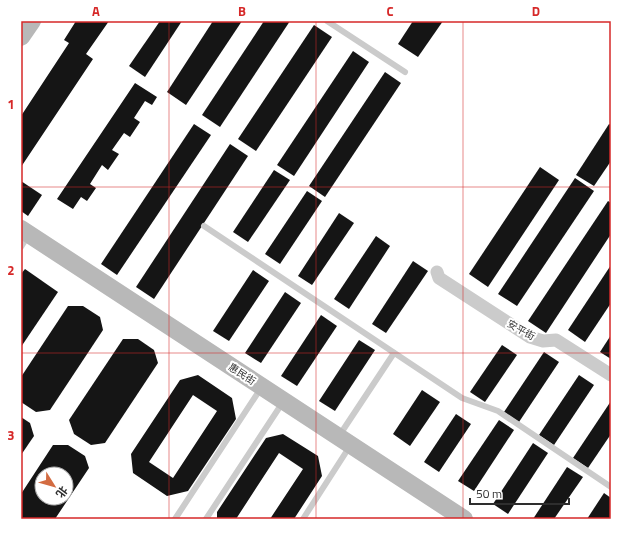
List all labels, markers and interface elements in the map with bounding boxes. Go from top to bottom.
text: A [92,1,100,21]
text: B [238,1,246,21]
text: C [386,1,394,21]
text: D [532,1,540,21]
text: 1 [7,94,15,114]
text: 2 [7,260,15,280]
street label: 安平街 [504,316,538,344]
street label: 惠民街 [225,360,259,388]
text: 3 [7,425,15,445]
north arrow [34,466,74,506]
scale bar [470,480,569,506]
text: 北 [52,483,72,501]
text: 50 m [476,484,502,503]

